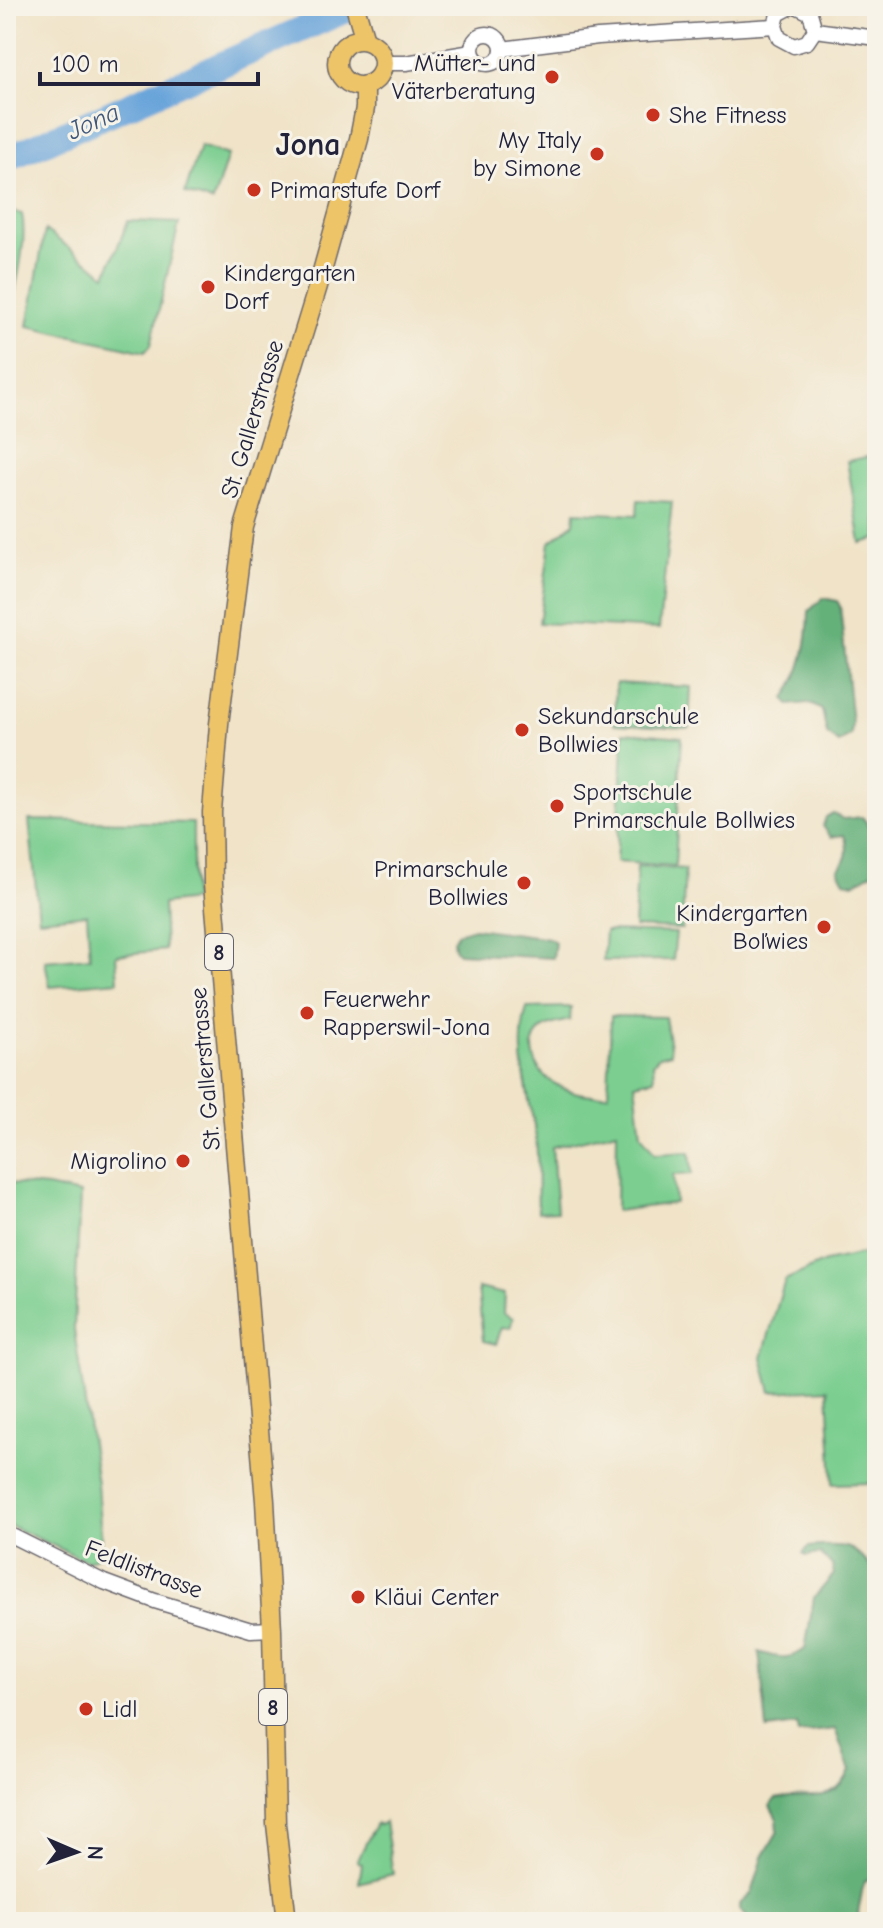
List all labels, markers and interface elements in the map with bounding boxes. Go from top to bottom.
scale bar [40,36,258,86]
place label: Mütter- und Väterberatung [392,49,536,105]
text: 100 m [52,50,119,78]
marker: Mütter- und Väterberatung [543,68,561,86]
water label: Jona [62,97,124,147]
place label: She Fitness [669,101,787,129]
marker: She Fitness [644,106,662,124]
district label: Jona [275,126,341,163]
place label: My Italy by Simone [473,126,581,182]
marker: My Italy by Simone [588,145,606,163]
place label: Primarstufe Dorf [270,176,441,204]
marker: Primarstufe Dorf [245,181,263,199]
place label: Kindergarten Dorf [224,259,356,315]
marker: Kindergarten Dorf [199,278,217,296]
street label: St. Gallerstrasse [215,337,289,501]
place label: Sekundarschule Bollwies [538,702,699,758]
marker: Sekundarschule Bollwies [513,721,531,739]
place label: Sportschule Primarschule Bollwies [573,778,795,834]
marker: Sportschule Primarschule Bollwies [548,797,566,815]
place label: Primarschule Bollwies [374,855,508,911]
marker: Primarschule Bollwies [515,874,533,892]
place label: Kindergarten Boľwies [676,899,808,955]
marker: Kindergarten Boľwies [815,918,833,936]
road number: 8 [205,934,233,970]
place label: Feuerwehr Rapperswil-Jona [323,985,490,1041]
street label: St. Gallerstrasse [184,986,226,1152]
marker: Feuerwehr Rapperswil-Jona [298,1004,316,1022]
place label: Migrolino [70,1147,167,1175]
marker: Migrolino [174,1152,192,1170]
street label: Feldlistrasse [81,1534,207,1604]
place label: Kläui Center [374,1583,499,1611]
marker: Kläui Center [349,1588,367,1606]
road number: 8 [259,1689,287,1725]
place label: Lidl [102,1695,137,1723]
marker: Lidl [77,1700,95,1718]
north arrow [36,1812,116,1892]
text: N [82,1845,108,1860]

